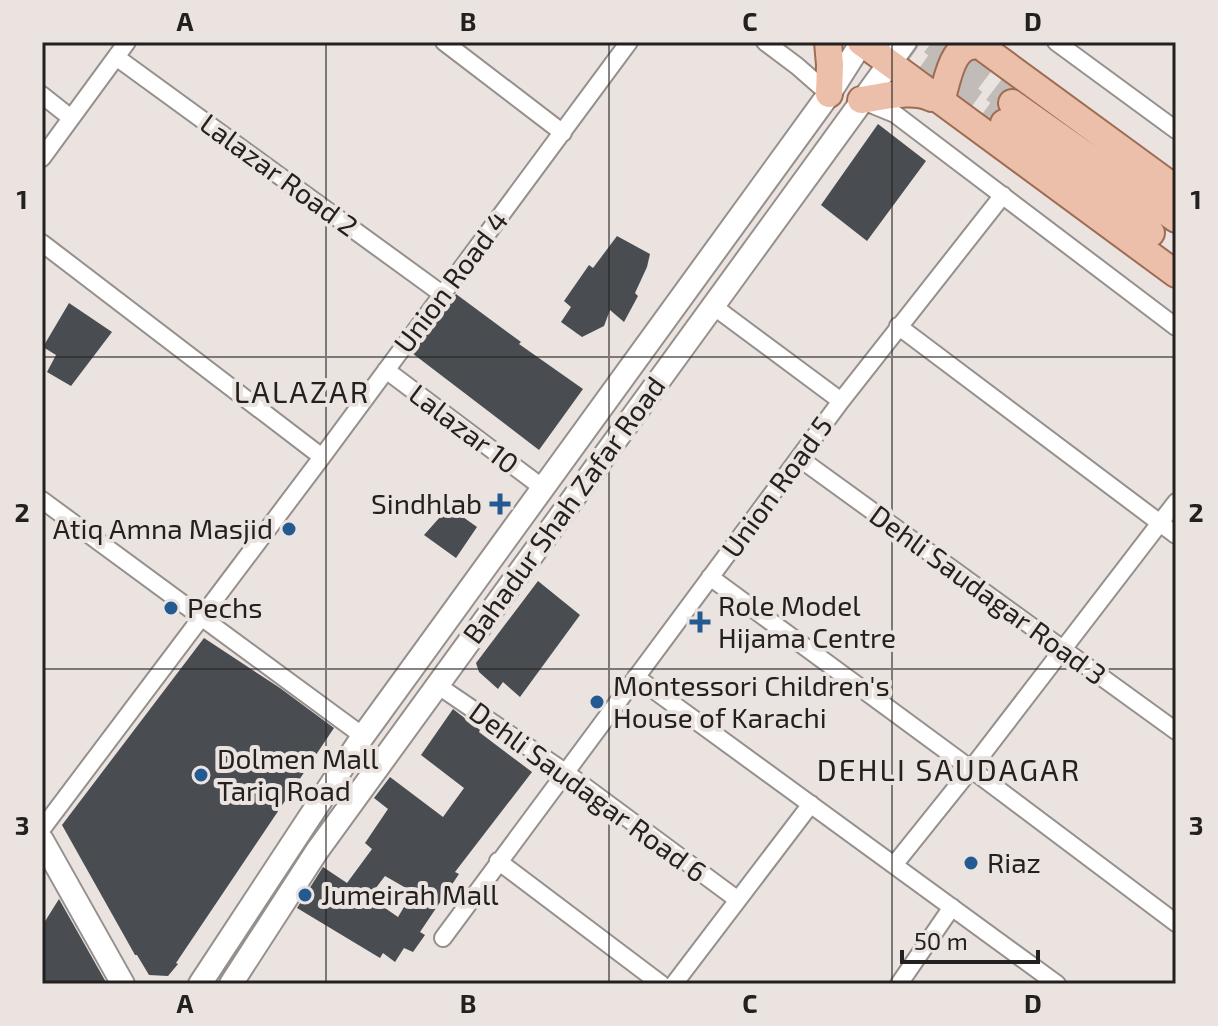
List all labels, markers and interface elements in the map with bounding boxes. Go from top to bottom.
text: A [177,5,194,36]
text: B [460,5,476,36]
text: C [742,5,758,36]
text: D [1024,5,1042,36]
street label: Lalazar Road 2 [194,106,365,243]
text: 1 [16,183,28,214]
text: 1 [1190,183,1202,214]
street label: Union Road 4 [386,204,514,359]
street label: Bahadur Shah Zafar Road [455,369,671,650]
district label: LALAZAR [234,373,370,409]
street label: Lalazar 10 [403,376,526,480]
street label: Union Road 5 [714,409,839,564]
place label: Sindhlab [371,486,482,520]
marker: Sindhlab [489,493,511,515]
text: 2 [14,496,30,527]
text: 2 [1188,496,1204,527]
street label: Dehli Saudagar Road 3 [864,497,1113,691]
place label: Atiq Amna Masjid [53,511,273,545]
marker: Atiq Amna Masjid [280,520,298,538]
place label: Role Model Hijama Centre [718,588,896,654]
place label: Pechs [187,590,263,624]
marker: Pechs [162,599,180,617]
marker: Role Model Hijama Centre [689,611,711,633]
place label: Montessori Children's House of Karachi [613,668,890,734]
marker: Montessori Children's House of Karachi [588,693,606,711]
street label: Dehli Saudagar Road 6 [464,694,714,889]
place label: Dolmen Mall Tariq Road [217,741,379,807]
district label: DEHLI SAUDAGAR [817,751,1081,787]
marker: Dolmen Mall Tariq Road [192,766,210,784]
text: 3 [15,809,29,840]
text: 3 [1189,809,1203,840]
place label: Riaz [987,845,1041,879]
marker: Riaz [962,854,980,872]
place label: Jumeirah Mall [321,877,499,911]
marker: Jumeirah Mall [296,886,314,904]
scale bar [902,914,1038,964]
text: 50 m [914,926,968,955]
text: A [177,987,194,1018]
text: B [460,987,476,1018]
text: C [742,987,758,1018]
text: D [1024,987,1042,1018]

